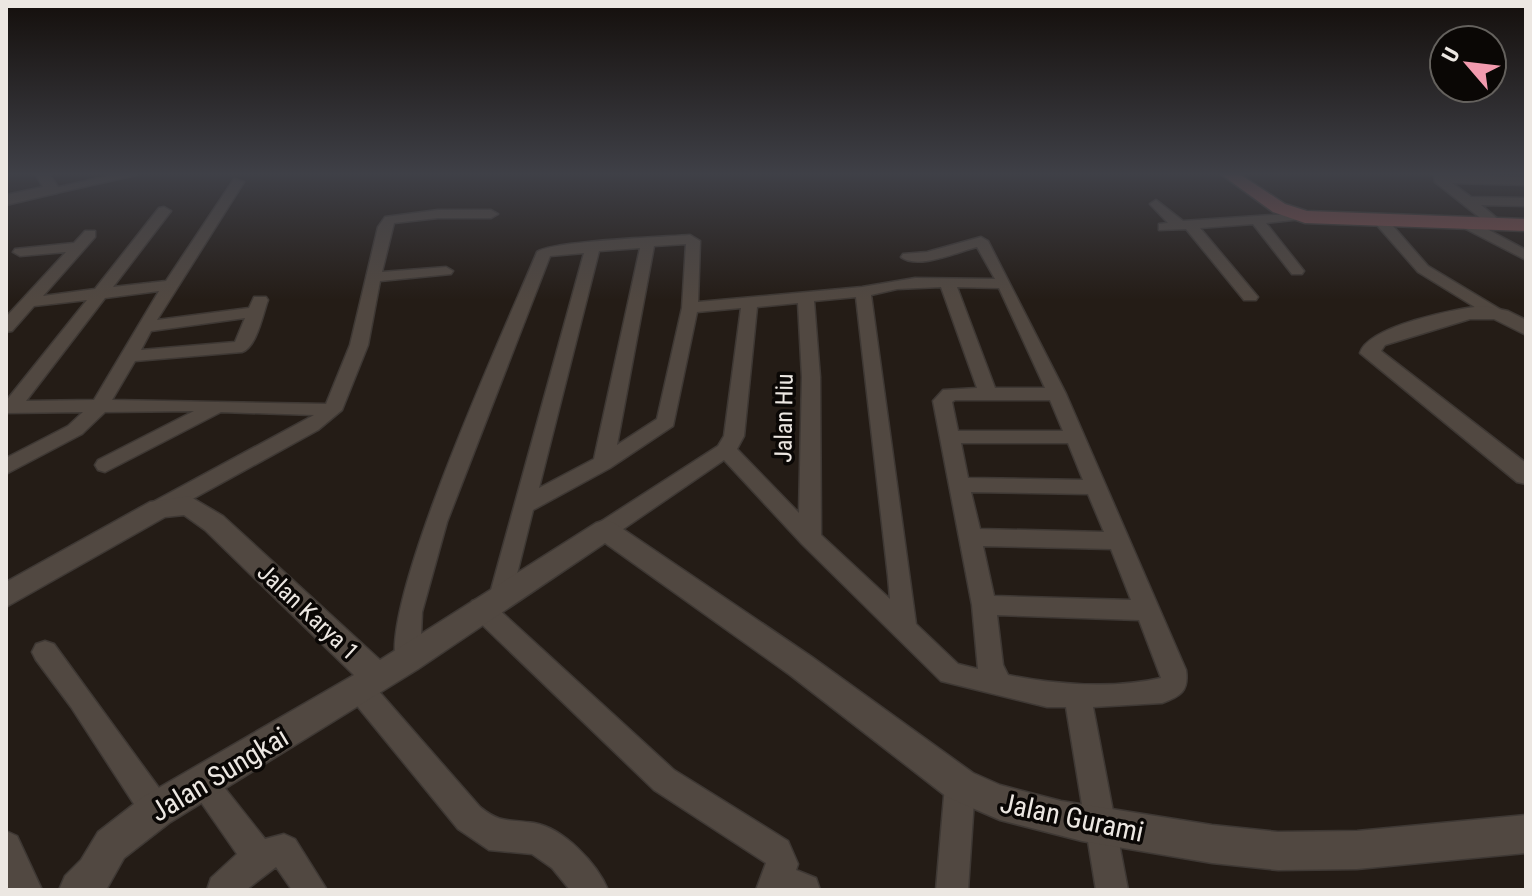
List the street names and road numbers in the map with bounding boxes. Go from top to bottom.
street label: Jalan Hiu [769,373,799,463]
street label: Jalan Karya 1 [252,558,364,666]
street label: Jalan Sungkai [144,720,294,828]
street label: Jalan Gurami [997,786,1147,849]

